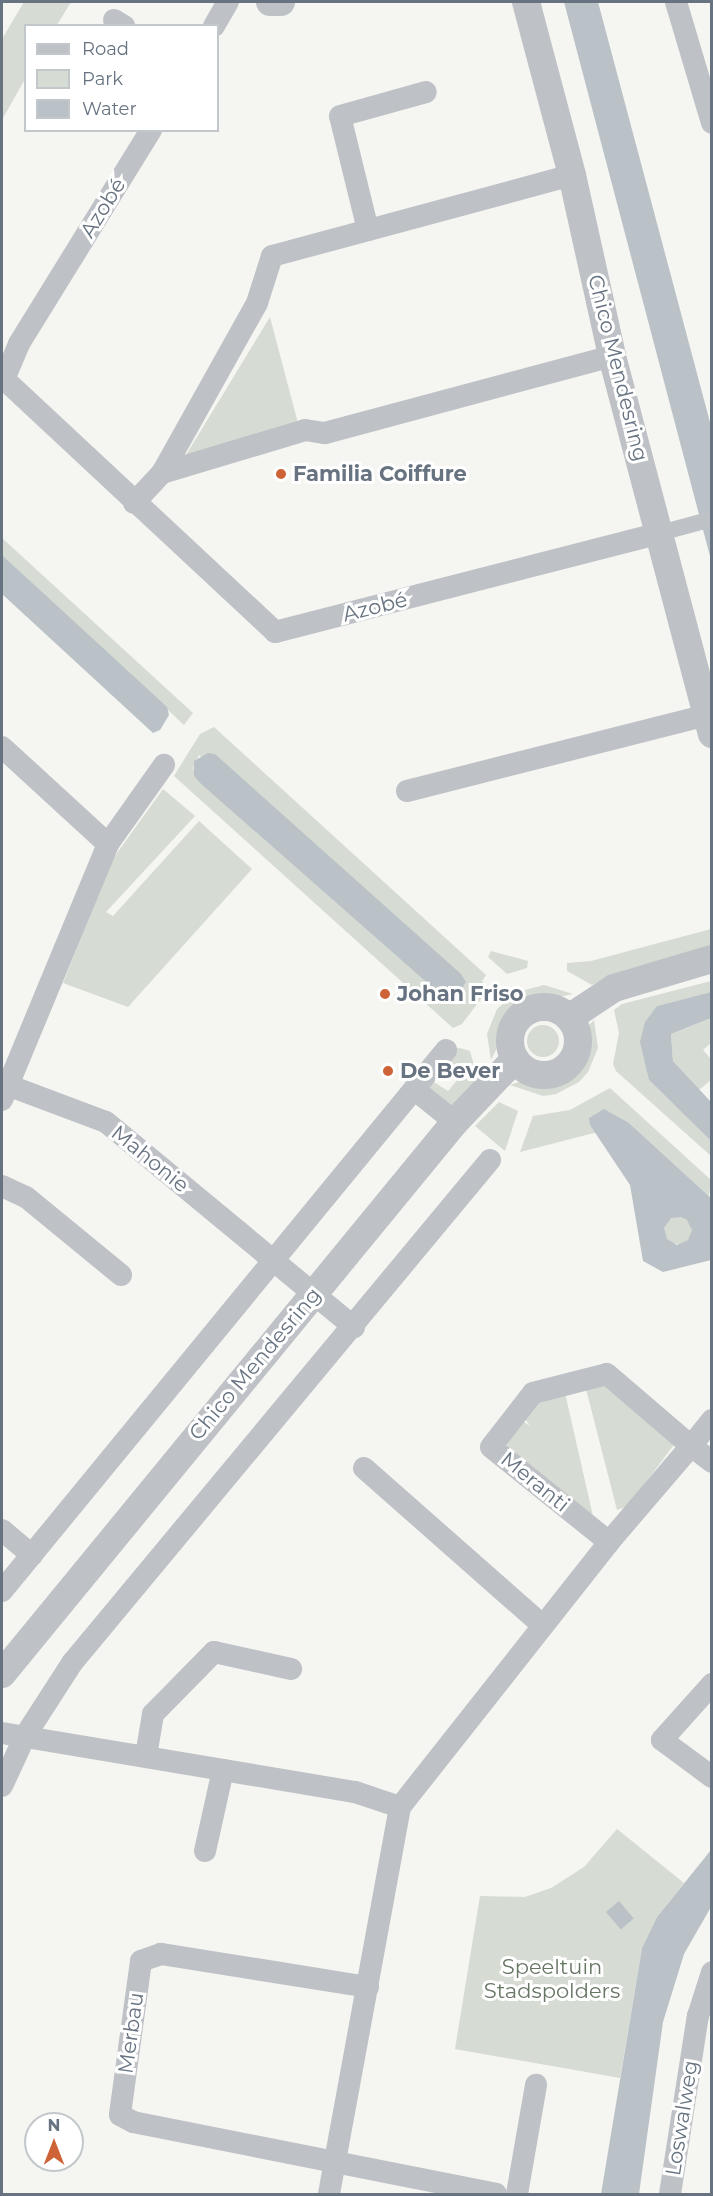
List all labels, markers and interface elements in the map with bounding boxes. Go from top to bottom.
legend [24,24,219,132]
text: Road [82,38,129,60]
text: Park [82,68,123,90]
text: Water [82,98,137,120]
street label: Azobé [75,173,131,243]
street label: Chico Mendesring [583,272,653,464]
place label: Familia Coiffure [293,461,467,487]
marker: Familia Coiffure [274,467,288,481]
street label: Azobé [340,587,410,627]
place label: Johan Friso [397,981,523,1007]
marker: Johan Friso [378,987,392,1001]
place label: De Bever [400,1058,500,1084]
marker: De Bever [381,1064,395,1078]
street label: Mahonie [106,1120,194,1198]
street label: Chico Mendesring [184,1283,326,1445]
street label: Meranti [496,1447,574,1517]
park label: Speeltuin Stadspolders [484,1954,620,2004]
street label: Merbau [113,1991,149,2075]
street label: Loswalweg [660,2058,704,2178]
north arrow [24,2112,84,2172]
text: N [48,2116,60,2135]

